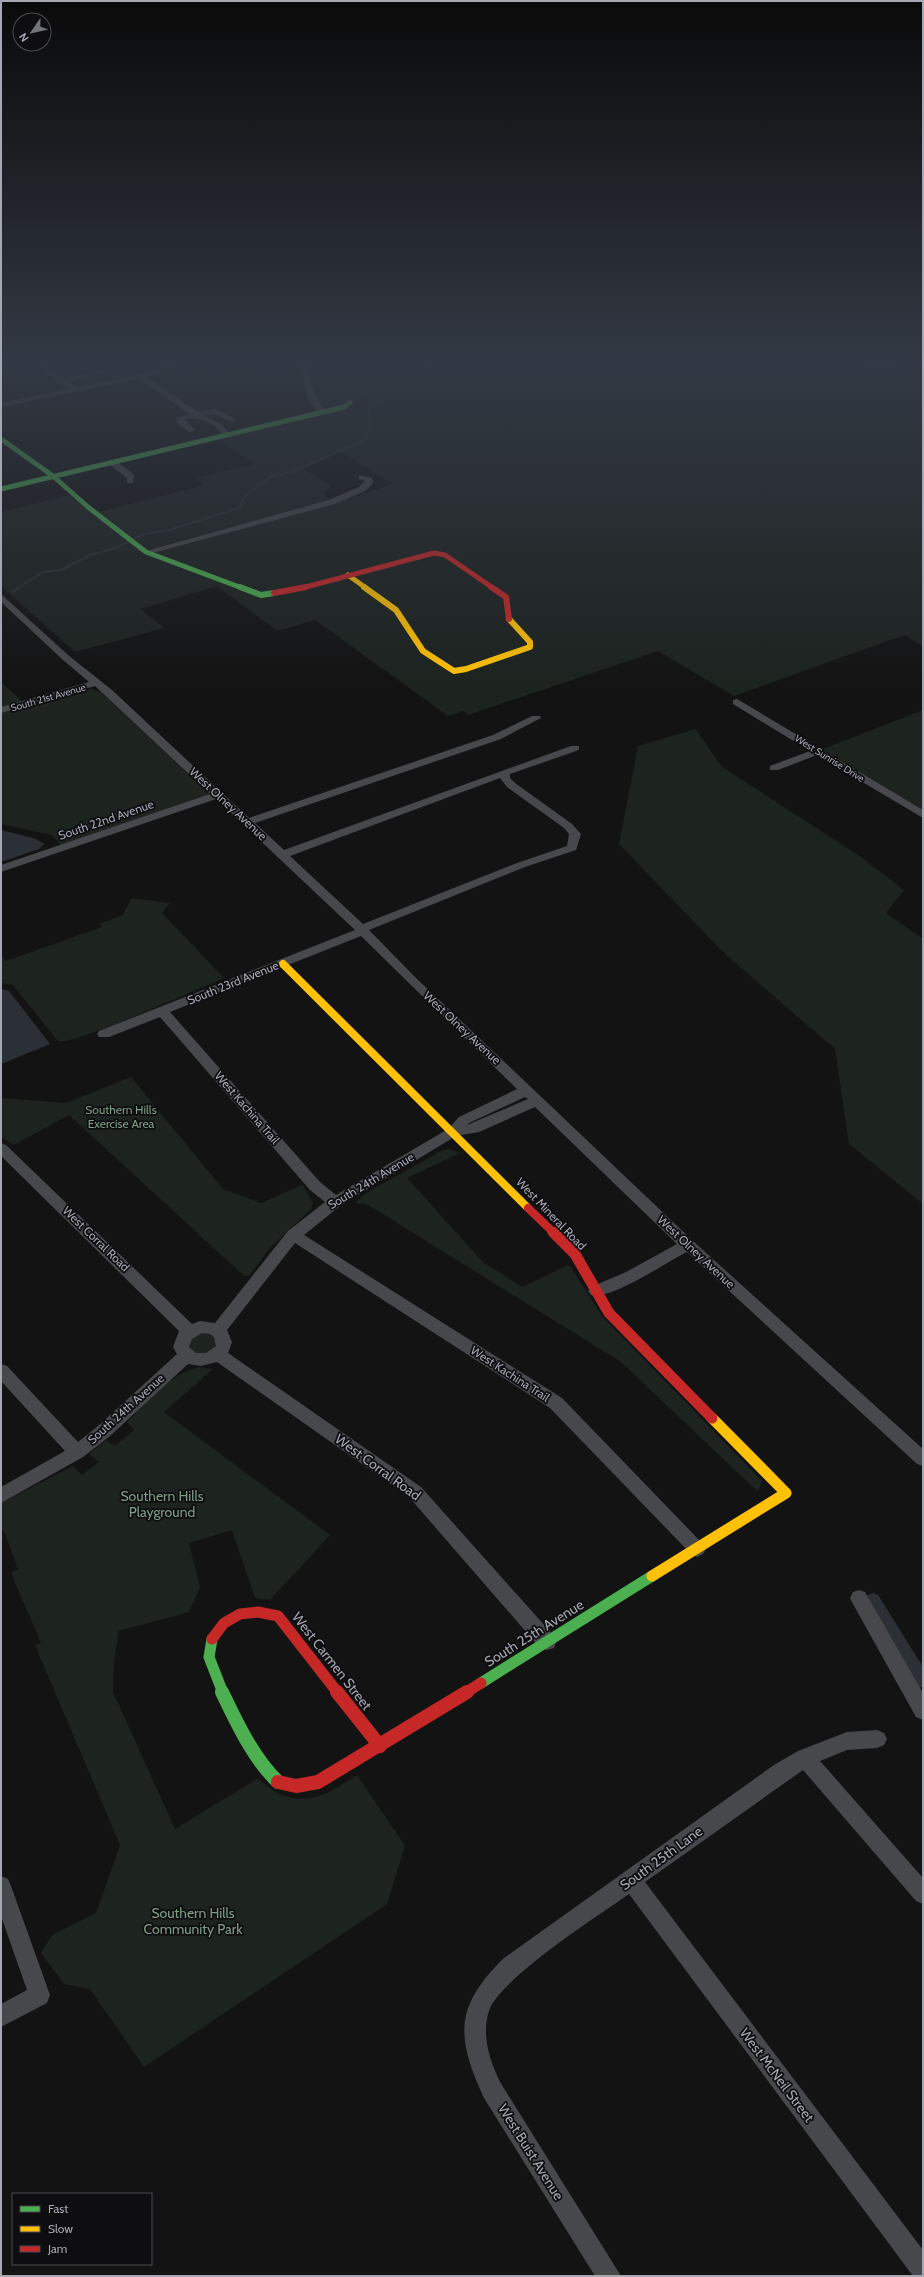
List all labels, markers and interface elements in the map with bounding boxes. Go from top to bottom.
north arrow [12,12,52,52]
text: N [16,30,32,45]
street label: South 21st Avenue [9,681,87,714]
street label: West Sunrise Drive [792,732,867,785]
street label: West Olney Avenue [187,764,270,843]
street label: South 22nd Avenue [56,796,155,843]
street label: South 23rd Avenue [185,957,281,1008]
street label: West Olney Avenue [421,988,504,1067]
street label: West Kachina Trail [212,1068,283,1147]
park label: Southern Hills Exercise Area [85,1102,157,1131]
street label: South 24th Avenue [325,1149,416,1212]
street label: West Mineral Road [513,1174,590,1253]
street label: West Corral Road [60,1203,133,1274]
street label: West Olney Avenue [655,1212,738,1291]
street label: West Kachina Trail [468,1342,553,1405]
street label: South 24th Avenue [84,1370,167,1447]
street label: West Corral Road [331,1430,425,1504]
park label: Southern Hills Playground [120,1487,204,1521]
street label: South 25th Avenue [481,1595,587,1671]
street label: West Carmen Street [288,1608,376,1714]
street label: South 25th Lane [616,1822,706,1894]
park label: Southern Hills Community Park [144,1904,243,1938]
street label: West McNeil Street [736,2024,818,2126]
street label: West Buist Avenue [494,2101,568,2203]
legend [12,2193,152,2265]
text: Fast [48,2201,68,2216]
text: Slow [48,2221,73,2236]
text: Jam [47,2241,67,2256]

